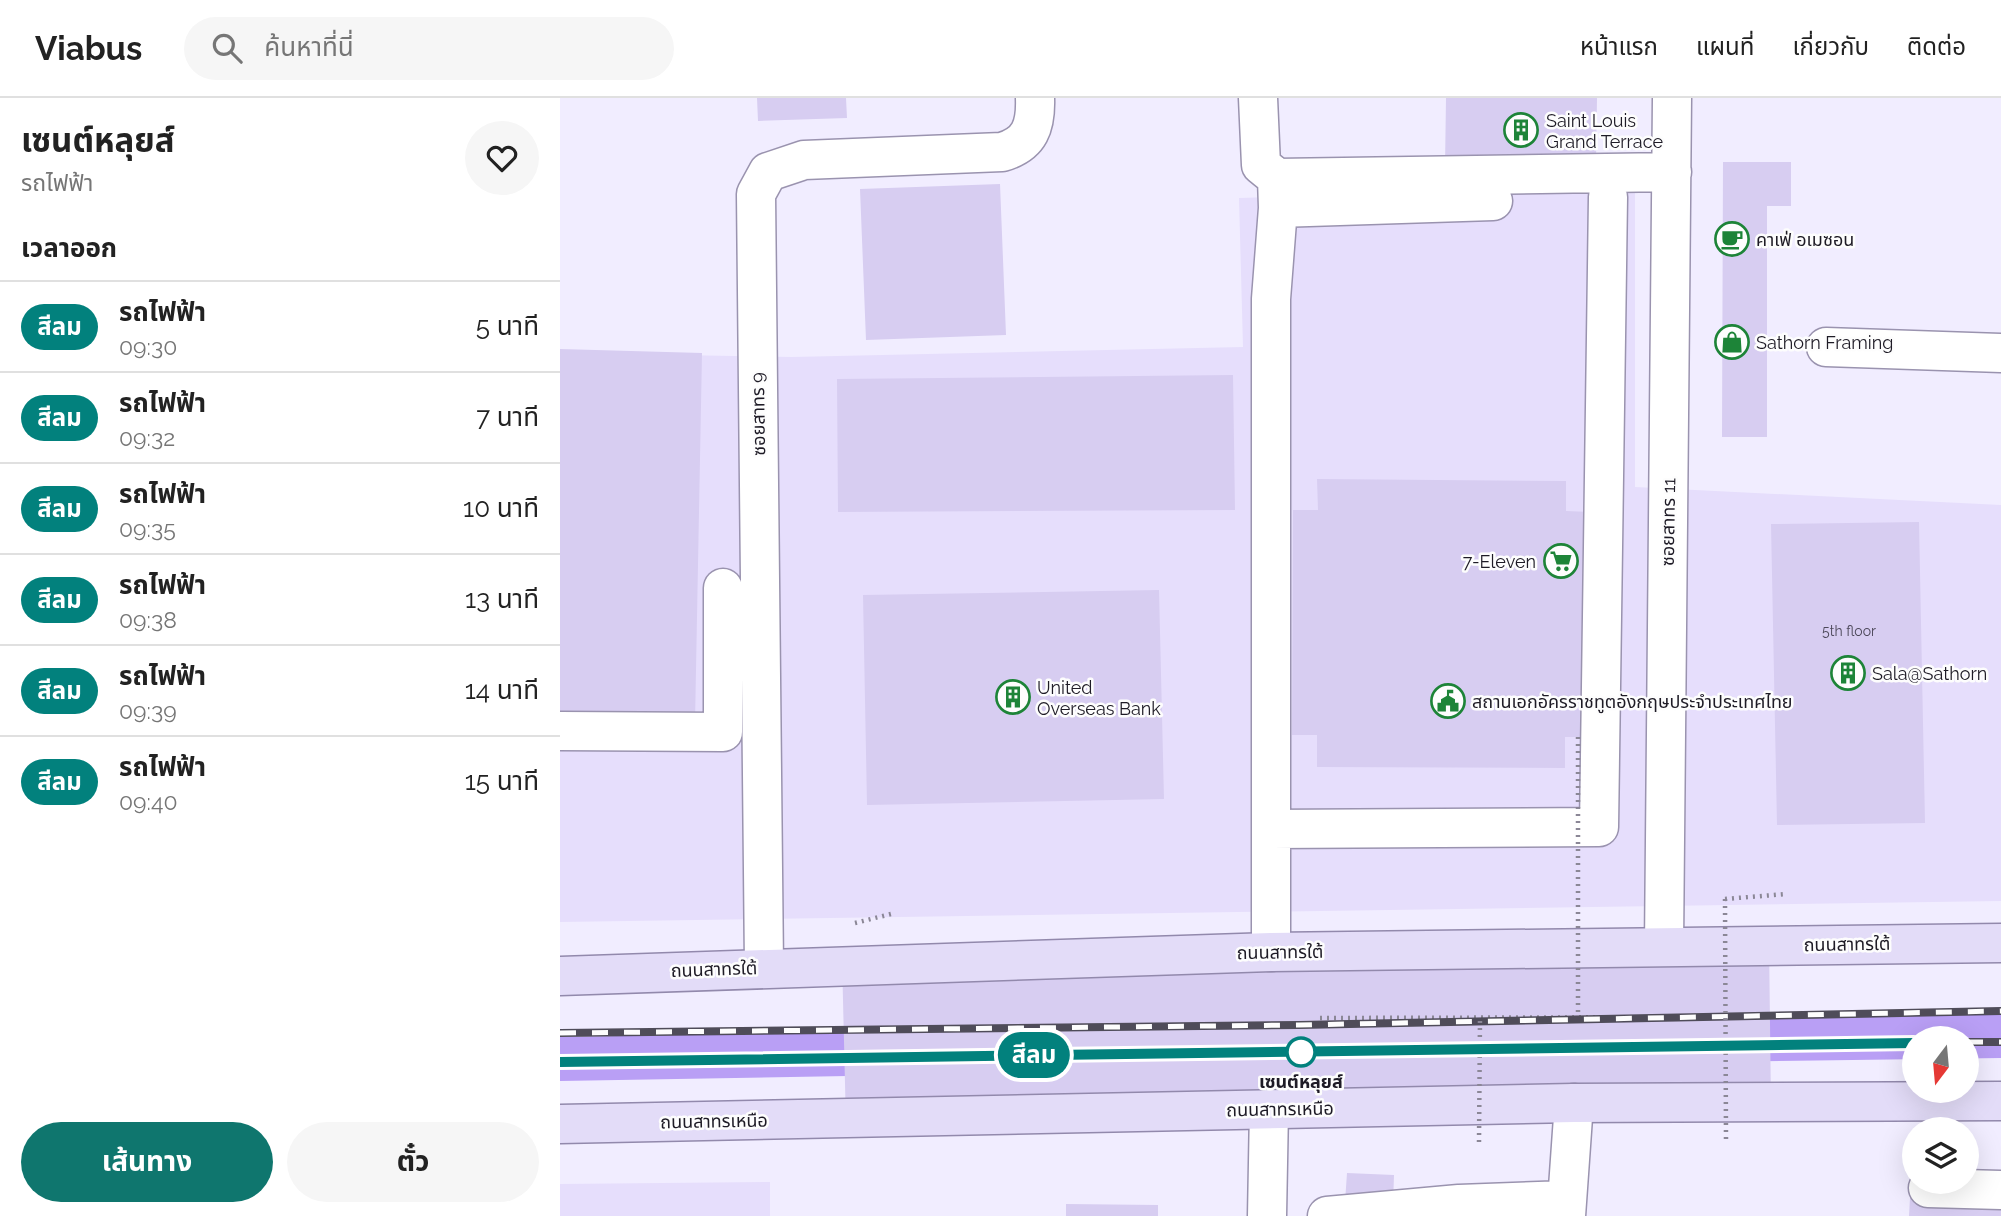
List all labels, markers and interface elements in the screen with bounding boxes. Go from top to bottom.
search box [184,17,674,80]
text: Viabus [35,29,142,68]
icon: search [208,29,246,67]
text: ค้นหาที่นี่ [264,32,354,62]
text: หน้าแรก [1580,32,1658,61]
text: แผนที่ [1696,32,1754,61]
text: เกี่ยวกับ [1792,32,1869,61]
text: ติดต่อ [1907,32,1966,61]
place label: Saint Louis Grand Terrace [1546,110,1663,152]
building icon: Saint Louis Grand Terrace [1502,111,1540,149]
text: เซนต์หลุยส์ [21,121,175,160]
button: heart [465,121,539,195]
text: รถไฟฟ้า [21,169,93,196]
cafe icon: คาเฟ่ อเมซอน [1713,220,1751,258]
place label: คาเฟ่ อเมซอน [1756,229,1854,250]
text: เวลาออก [21,233,117,263]
text: รถไฟฟ้า [119,297,206,327]
text: 5 นาที [476,311,539,341]
text: สีลม [37,312,82,341]
shop icon: Sathorn Framing [1713,323,1751,361]
place label: Sathorn Framing [1756,332,1893,353]
text: 09:30 [119,333,177,360]
street label: ซอยสาทร 9 [747,372,769,456]
text: รถไฟฟ้า [119,388,206,418]
text: 7 นาที [476,402,539,432]
text: สีลม [37,403,82,432]
text: 09:32 [119,424,175,451]
street label: ซอยสาทร 11 [1657,477,1679,566]
text: รถไฟฟ้า [119,479,206,509]
text: 10 นาที [463,493,539,523]
text: สีลม [37,494,82,523]
text: 09:35 [119,515,176,542]
supermarket icon: 7-Eleven [1542,542,1580,580]
place label: 7-Eleven [1463,551,1536,572]
text: รถไฟฟ้า [119,570,206,600]
text: 13 นาที [465,584,539,614]
text: สีลม [37,585,82,614]
text: 09:38 [119,606,177,633]
house number: 5th floor [1822,623,1876,639]
building icon: Sala@Sathorn [1829,654,1867,692]
text: รถไฟฟ้า [119,661,206,691]
place label: Sala@Sathorn [1872,663,1987,684]
text: 14 นาที [465,675,539,705]
text: สีลม [37,676,82,705]
place label: United Overseas Bank [1037,677,1161,719]
building icon: United Overseas Bank [994,678,1032,716]
public building icon: สถานเอกอัครราชทูตอังกฤษประจำประเทศไทย [1429,682,1467,720]
place label: สถานเอกอัครราชทูตอังกฤษประจำประเทศไทย [1472,691,1793,714]
text: 09:39 [119,697,177,724]
text: รถไฟฟ้า [119,752,206,782]
text: 15 นาที [465,766,539,796]
text: สีลม [37,767,82,796]
text: 09:40 [119,788,178,815]
street label: ถนนสาทรใต้ [1803,933,1891,955]
street label: ถนนสาทรใต้ [1236,941,1324,963]
street label: ถนนสาทรใต้ [670,957,758,981]
north arrow [1902,1026,1979,1102]
map controls [1902,1026,1979,1194]
line badge: สีลม [985,1032,1083,1078]
marker: เซนต์หลุยส์ [1286,1037,1316,1067]
text: สีลม [1012,1040,1056,1069]
place label: เซนต์หลุยส์ [1259,1071,1343,1093]
street label: ถนนสาทรเหนือ [1226,1098,1334,1120]
street label: ถนนสาทรเหนือ [660,1110,768,1132]
button: layers [1902,1117,1979,1194]
button: เส้นทาง [21,1122,273,1202]
button: ตั๋ว [287,1122,539,1202]

